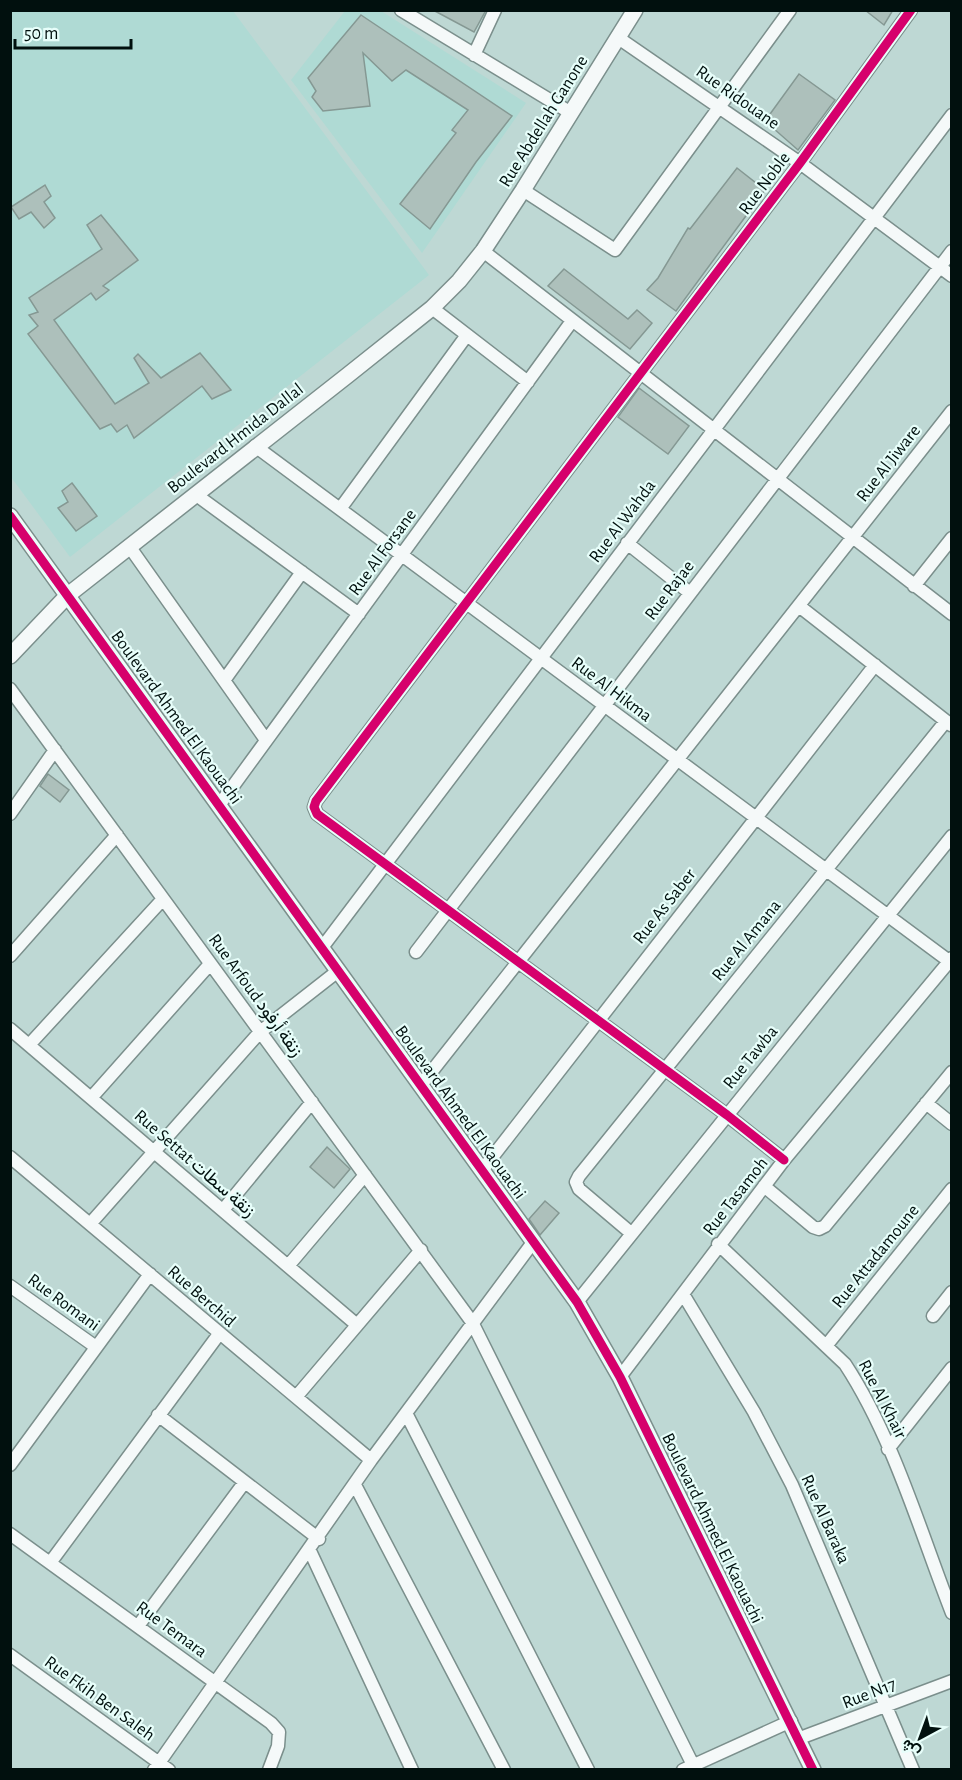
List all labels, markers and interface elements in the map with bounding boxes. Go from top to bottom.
scale bar [15,12,130,50]
text: 50 m [24,25,58,43]
street label: Rue Abdellah Ganone [496,53,592,190]
street label: Rue Ridouane [692,62,783,133]
street label: Rue Noble [736,149,794,218]
street label: Boulevard Hmida Dallal [164,380,307,497]
street label: Rue Al Jiware [853,422,924,505]
street label: Rue Al Wahda [586,477,660,566]
street label: Rue Al Forsane [346,506,420,599]
street label: Rue Rajae [642,557,698,624]
street label: Boulevard Ahmed El Kaouachi [107,628,245,808]
street label: Rue Al Hikma [568,654,655,726]
street label: Rue As Saber [630,866,700,948]
street label: Rue Al Amana [709,897,785,984]
street label: Rue Arfoud زنقة أرفود [204,930,307,1061]
street label: Boulevard Ahmed El Kaouachi [391,1023,529,1203]
street label: Rue Tawba [720,1023,782,1093]
street label: Rue Settat زنقة سطات [130,1107,258,1222]
street label: Rue Tasamoh [700,1154,772,1239]
street label: Rue Attadamoune [829,1202,923,1312]
street label: Rue Berchid [164,1263,239,1331]
street label: Rue Romani [24,1271,103,1335]
street label: Rue Al Khair [855,1357,910,1442]
street label: Boulevard Ahmed El Kaouachi [658,1430,766,1626]
street label: Rue Al Baraka [797,1472,853,1567]
street label: Rue Temara [133,1598,210,1661]
street label: Rue Fkih Ben Saleh [41,1653,158,1745]
street label: Rue N17 [840,1675,899,1712]
north arrow [890,1708,950,1768]
text: ش [898,1735,924,1761]

